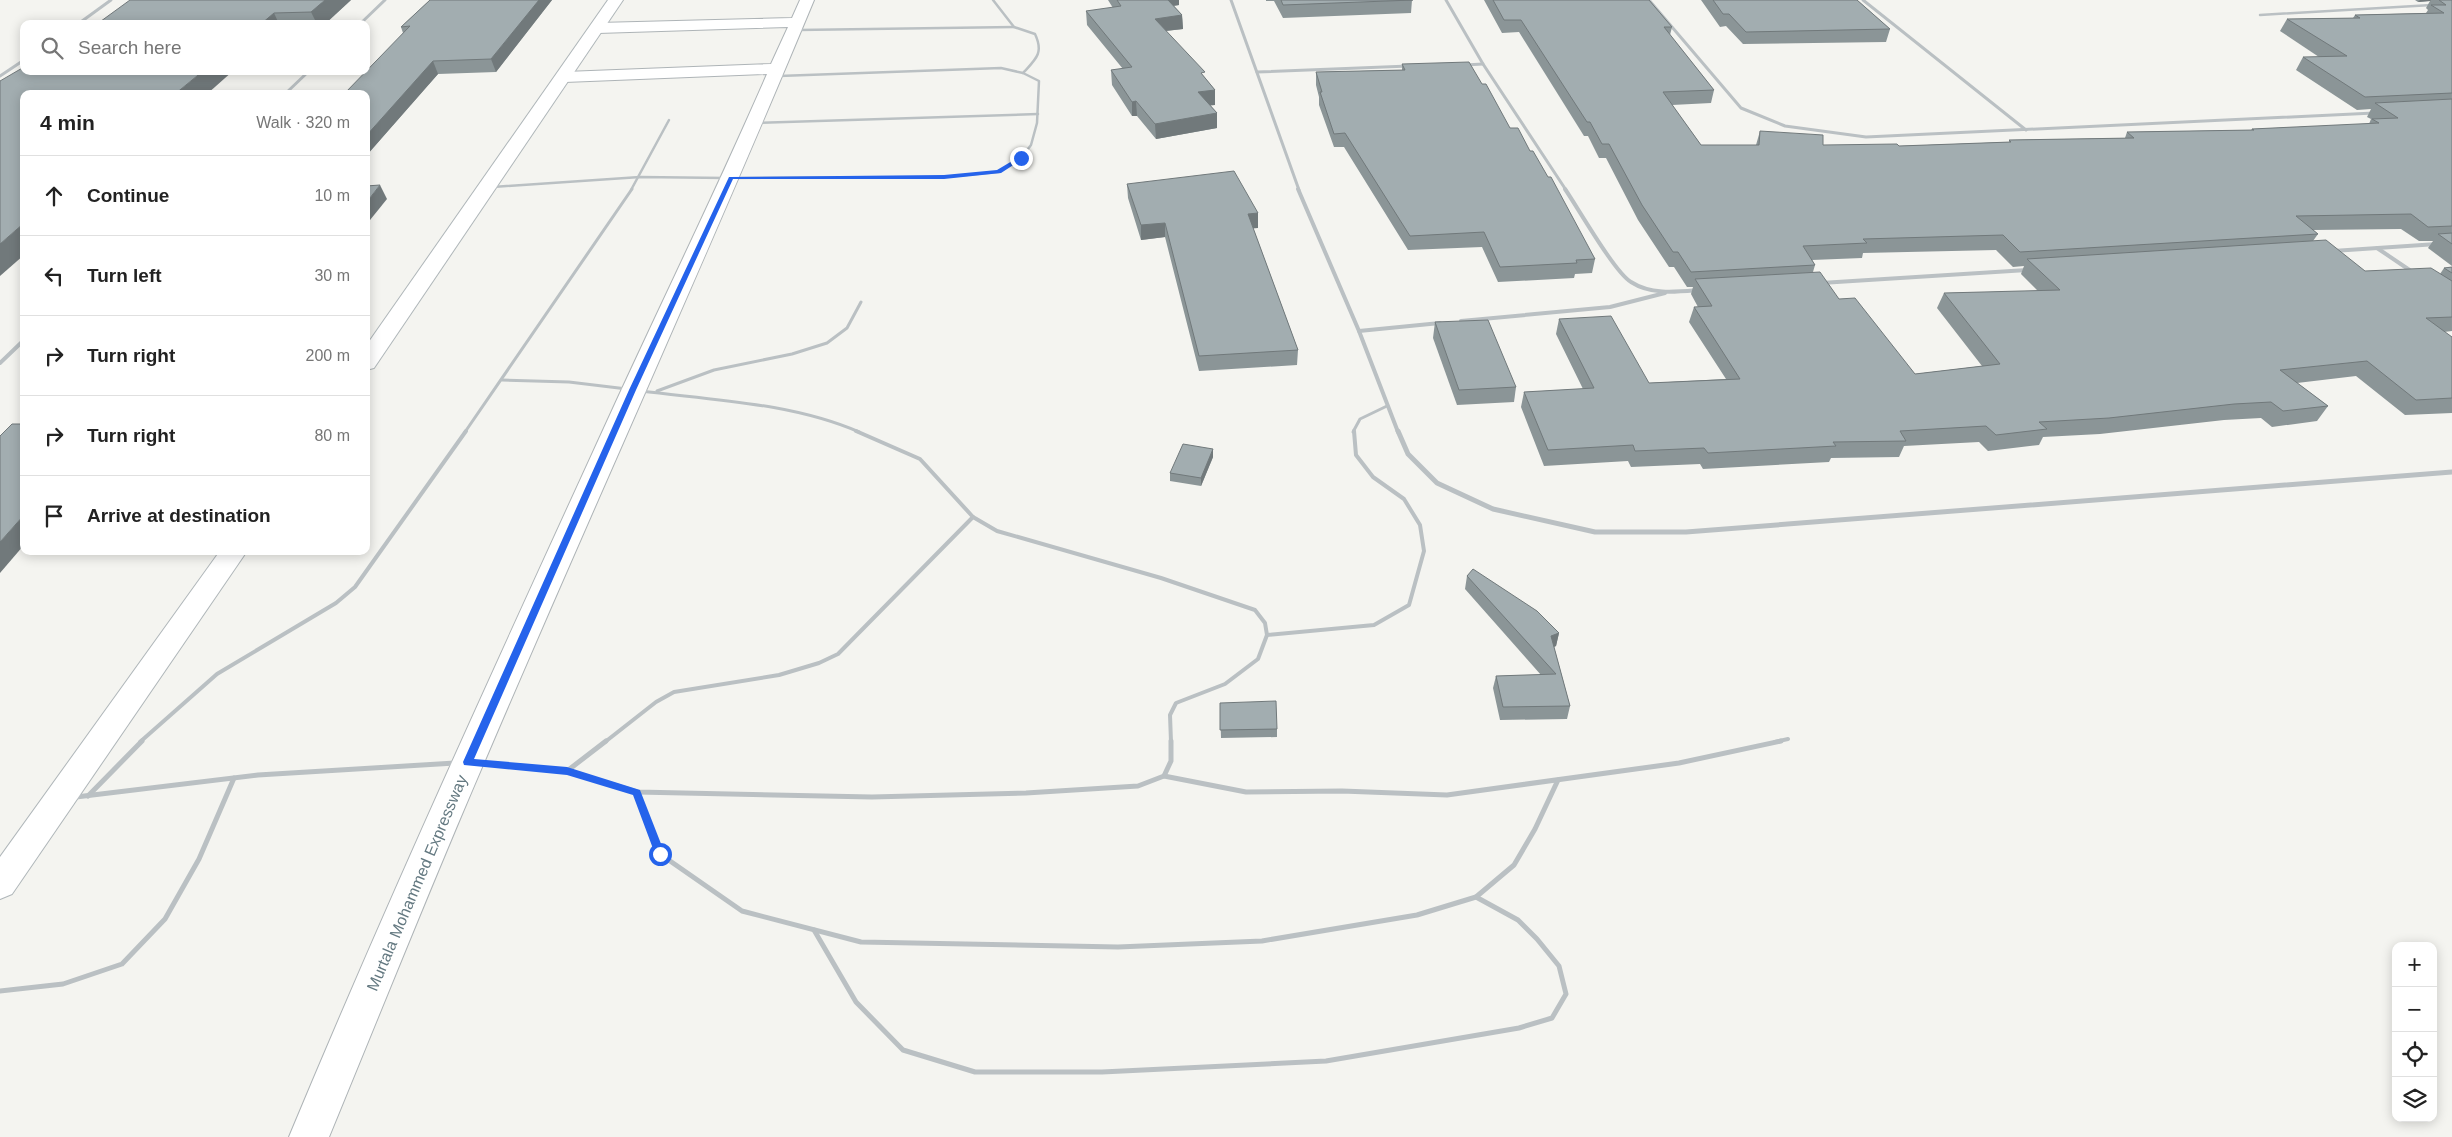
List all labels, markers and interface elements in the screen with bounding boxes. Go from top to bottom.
search box [20,20,370,75]
icon: search [38,34,66,62]
text: Search here [78,37,182,58]
text: 4 min [40,111,95,134]
text: Walk · 320 m [256,114,350,131]
route end [1010,147,1033,170]
icon: ahead [40,182,68,210]
text: Continue [87,185,169,206]
text: 10 m [314,187,350,204]
icon: left [40,262,68,290]
text: Turn left [87,265,162,286]
text: 30 m [314,267,350,284]
icon: right [40,342,68,370]
text: Turn right [87,345,175,366]
text: 200 m [306,347,350,364]
icon: right [40,422,68,450]
text: Turn right [87,425,175,446]
text: 80 m [314,427,350,444]
icon: arrive [40,502,68,530]
text: Arrive at destination [87,505,271,526]
street label: Murtala Mohammed Expressway [364,772,470,994]
route start [649,843,672,866]
map controls [2392,942,2437,1122]
button: + [2392,942,2437,987]
button: − [2392,987,2437,1032]
button: locate [2392,1032,2437,1077]
button: layers [2392,1077,2437,1122]

